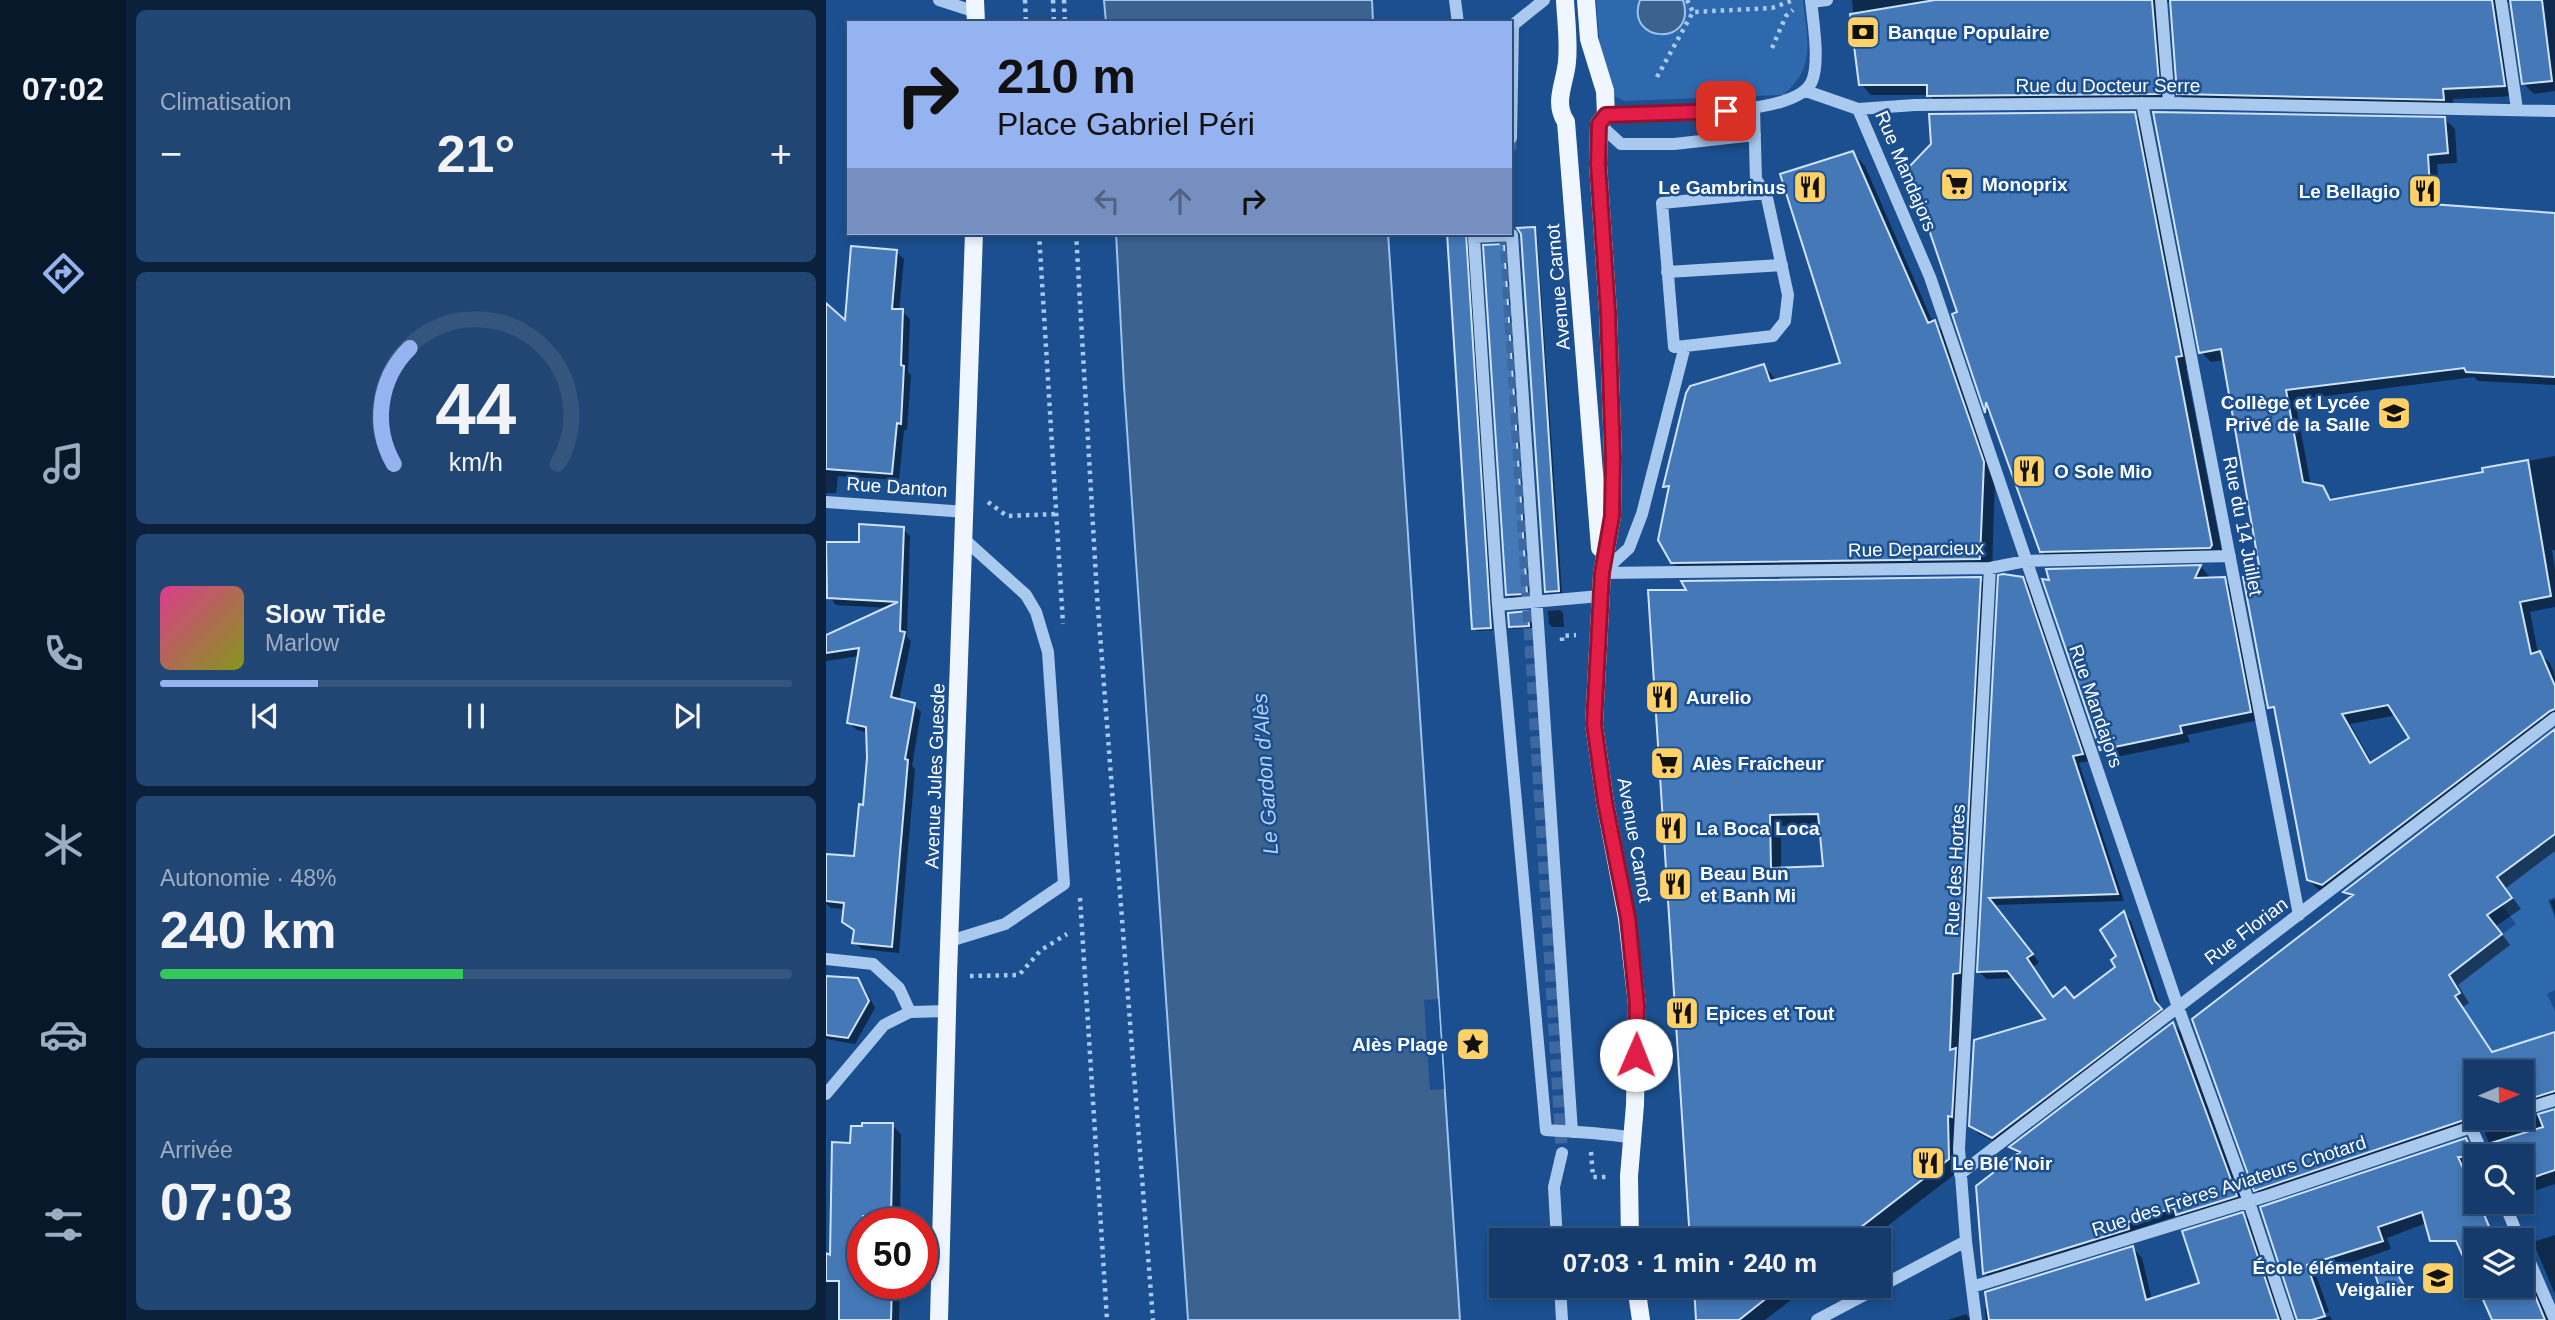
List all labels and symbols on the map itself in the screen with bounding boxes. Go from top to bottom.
bank icon: Banque Populaire [1844,13,1882,51]
place label: Banque Populaire [1888,22,2050,43]
street label: Rue du Docteur Serre [2016,75,2200,96]
pin [1696,81,1756,141]
street label: Rue Mandajors [1871,108,1941,234]
supermarket icon: Monoprix [1938,165,1976,203]
restaurant icon: Le Gambrinus [1791,168,1829,206]
restaurant icon: Le Bellagio [2406,172,2444,210]
place label: Monoprix [1982,174,2068,195]
place label: Le Gambrinus [1658,177,1786,198]
place label: Le Bellagio [2299,181,2400,202]
street label: Avenue Carnot [1542,222,1574,351]
place label: Collège et Lycée Privé de la Salle [2221,392,2370,435]
school or university icon: Collège et Lycée Privé de la Salle [2375,394,2413,432]
restaurant icon: O Sole Mio [2010,452,2048,490]
street label: Rue du 14 Juillet [2219,455,2267,598]
place label: O Sole Mio [2054,461,2152,482]
street label: Rue Danton [846,473,948,501]
street label: Rue Deparcieux [1848,537,1985,561]
street label: Rue Mandajors [2065,642,2127,770]
restaurant icon: Aurelio [1643,678,1681,716]
street label: Avenue Jules Guesde [921,683,949,869]
place label: Aurelio [1686,687,1751,708]
water label: Le Gardon d'Alès [1248,692,1282,855]
supermarket icon: Alès Fraîcheur [1648,744,1686,782]
place label: Alès Fraîcheur [1692,753,1825,774]
street label: Avenue Carnot [1614,776,1656,905]
street label: Rue des Hortes [1941,804,1969,936]
restaurant icon: La Boca Loca [1652,809,1690,847]
place label: La Boca Loca [1696,818,1820,839]
place label: Beau Bun et Banh Mi [1700,863,1796,906]
restaurant icon: Beau Bun et Banh Mi [1656,865,1694,903]
street label: Rue Florian [2200,893,2292,969]
restaurant icon: Epices et Tout [1663,994,1701,1032]
place label: Epices et Tout [1706,1003,1835,1024]
position arrow [1599,1018,1673,1092]
place icon: Alès Plage [1454,1025,1492,1063]
place label: Alès Plage [1352,1034,1448,1055]
north arrow [2464,1060,2534,1130]
street label: Rue des Frères Aviateurs Chotard [2089,1132,2369,1240]
restaurant icon: Le Blé Noir [1909,1144,1947,1182]
place label: Le Blé Noir [1952,1153,2053,1174]
speed limit sign: 50 [847,1208,938,1299]
place label: École élémentaire Veigalier [2252,1257,2415,1300]
school or university icon: École élémentaire Veigalier [2419,1259,2457,1297]

